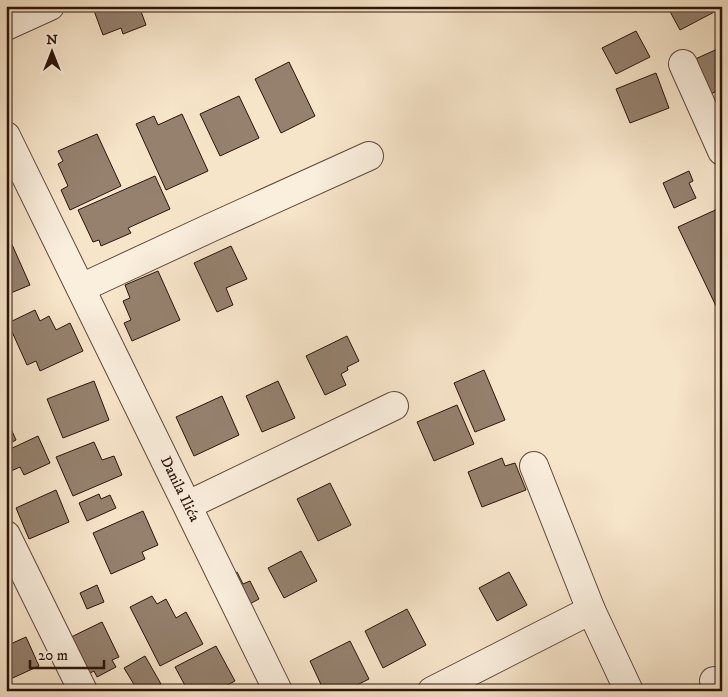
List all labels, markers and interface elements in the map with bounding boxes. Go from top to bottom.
north arrow [28,28,78,78]
text: N [46,31,58,49]
street label: Danila Ilića [156,453,204,526]
scale bar [30,637,104,669]
text: 20 m [38,646,68,665]

